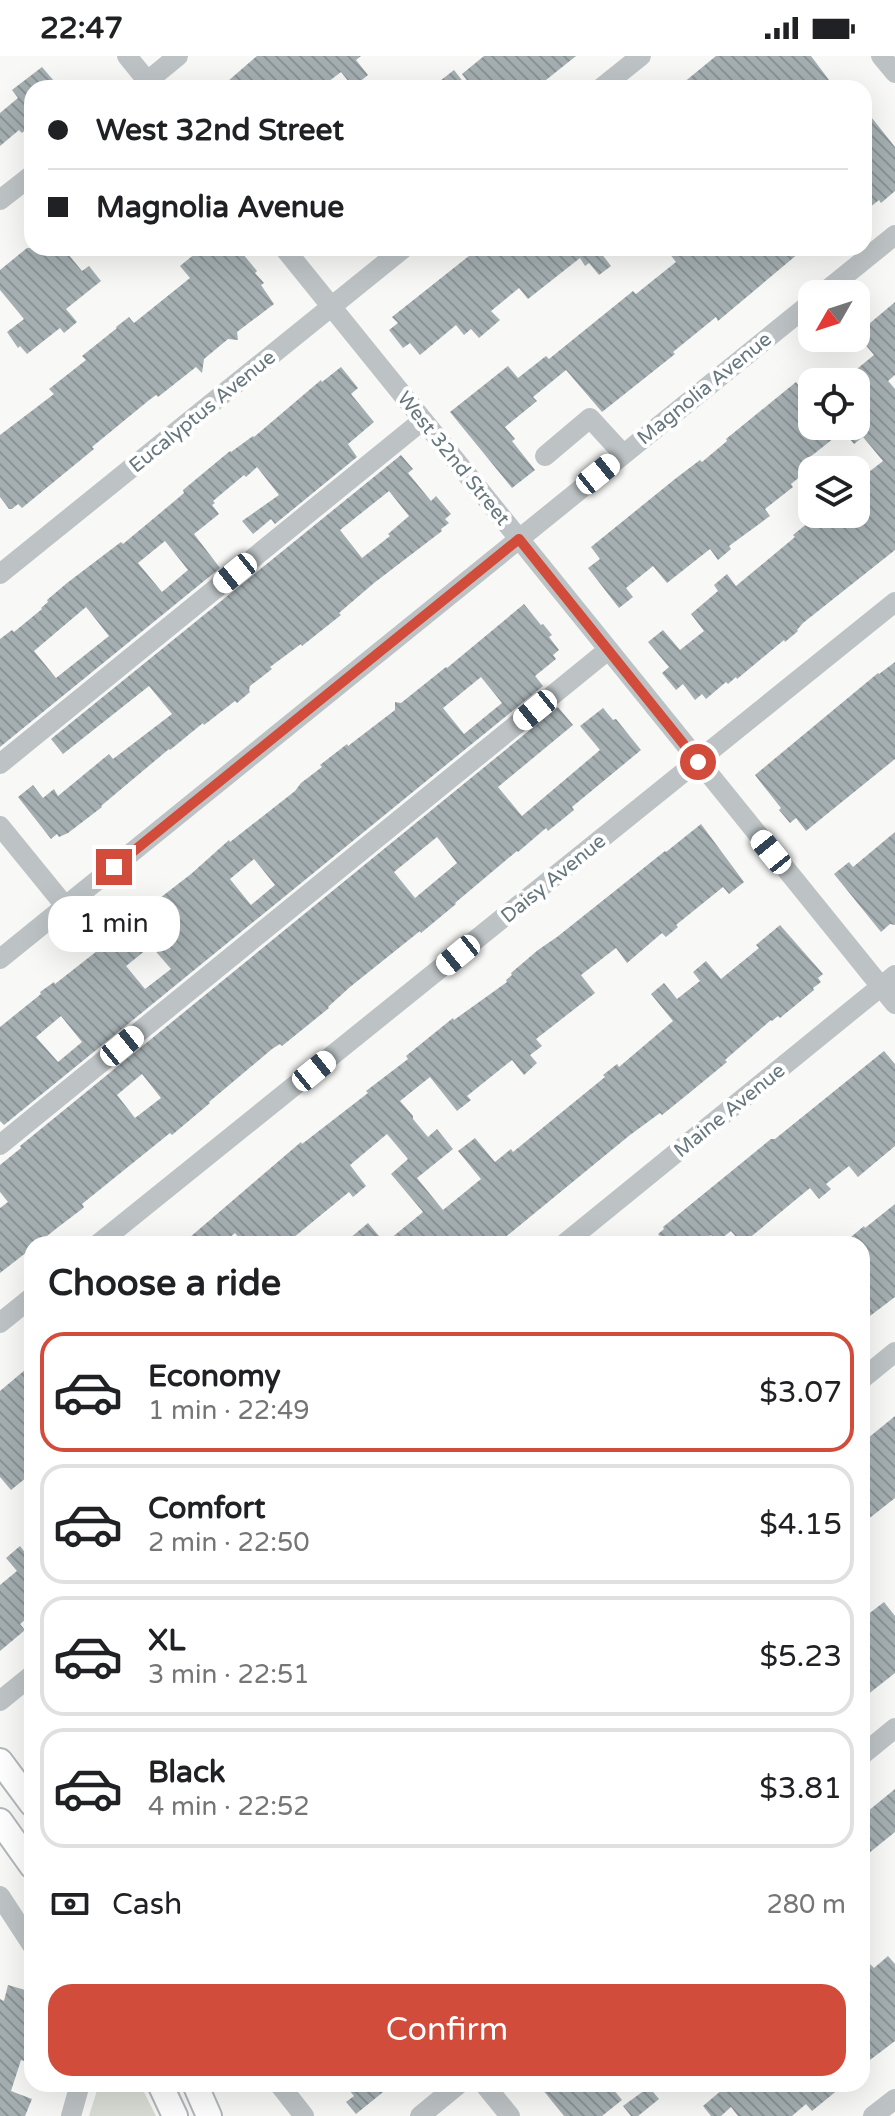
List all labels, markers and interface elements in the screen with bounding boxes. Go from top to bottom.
text: 22:47 [40,10,123,47]
text: West 32nd Street [96,112,344,149]
text: Magnolia Avenue [96,189,344,226]
north arrow [798,280,870,352]
map controls [798,280,870,528]
street label: Magnolia Avenue [633,327,776,450]
street label: Eucalyptus Avenue [125,345,281,478]
button: locate [798,368,870,440]
street label: West 32nd Street [392,387,515,531]
car [572,450,624,498]
button: layers [798,456,870,528]
car [209,549,261,597]
car [509,686,561,734]
route start [680,744,716,780]
car [747,826,795,878]
street label: Daisy Avenue [496,829,611,928]
route end [96,849,132,885]
callout: 1 min [48,895,180,951]
text: 1 min [79,908,149,939]
car [432,931,484,979]
car [96,1022,148,1070]
car [288,1047,340,1095]
street label: Maine Avenue [669,1059,790,1163]
text: Choose a ride [48,1262,281,1305]
icon: car [52,1356,124,1428]
text: Economy [148,1358,281,1395]
text: $3.07 [759,1374,842,1411]
text: 1 min · 22:49 [148,1395,310,1426]
icon: car [52,1488,124,1560]
text: Comfort [148,1490,266,1527]
text: $4.15 [759,1506,842,1543]
text: 2 min · 22:50 [148,1527,310,1558]
icon: car [52,1620,124,1692]
text: XL [148,1622,185,1659]
text: $5.23 [760,1638,842,1675]
text: 3 min · 22:51 [148,1659,310,1690]
icon: car [52,1752,124,1824]
text: Black [148,1754,225,1791]
text: $3.81 [759,1770,842,1807]
text: 4 min · 22:52 [148,1791,310,1822]
icon: cash [48,1882,92,1926]
text: Cash [112,1886,182,1923]
text: 280 m [766,1889,846,1920]
button: Confirm [48,1984,846,2076]

